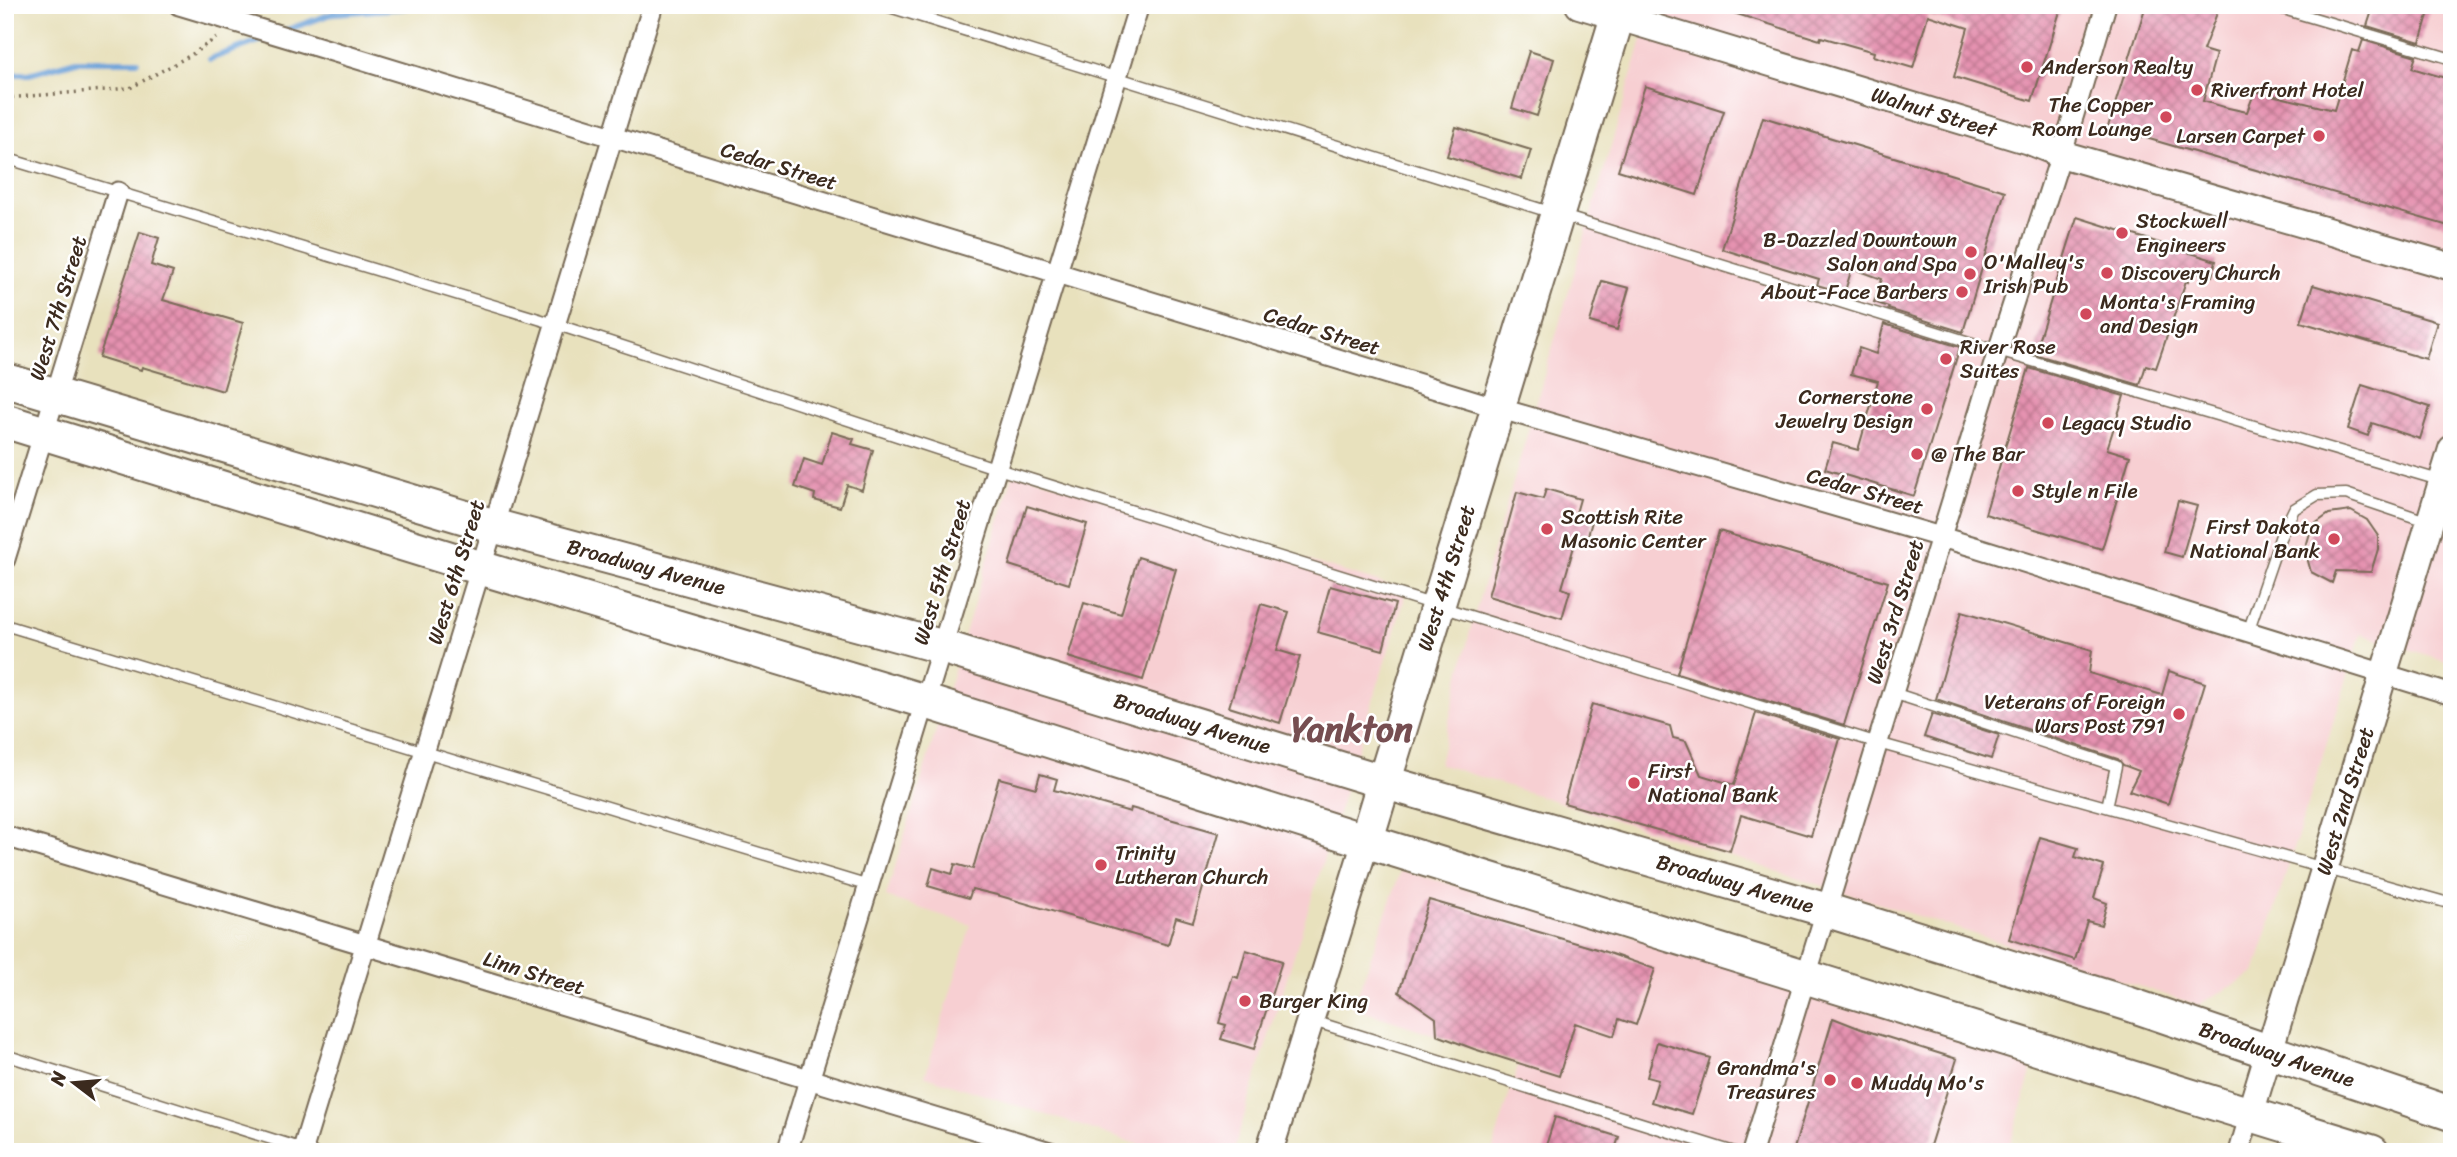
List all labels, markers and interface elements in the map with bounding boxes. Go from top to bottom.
place label: Anderson Realty [2040,48,2193,86]
marker: Anderson Realty [2019,59,2035,75]
place label: Riverfront Hotel [2211,71,2365,109]
street label: Walnut Street [1867,75,2003,150]
marker: Riverfront Hotel [2189,82,2205,98]
place label: The Copper Room Lounge [2032,86,2153,148]
marker: The Copper Room Lounge [2158,109,2174,125]
place label: Larsen Carpet [2176,117,2307,155]
marker: Larsen Carpet [2311,128,2327,144]
street label: Cedar Street [716,130,842,202]
place label: Stockwell Engineers [2136,202,2229,264]
place label: B-Dazzled Downtown Salon and Spa [1763,221,1957,283]
marker: Stockwell Engineers [2114,225,2130,241]
street label: West 7th Street [18,231,98,385]
place label: O'Malley's Irish Pub [1983,243,2085,305]
marker: B-Dazzled Downtown Salon and Spa [1963,244,1979,260]
place label: Discovery Church [2121,254,2280,292]
marker: Discovery Church [2099,265,2115,281]
marker: O'Malley's Irish Pub [1962,266,1978,282]
place label: About-Face Barbers [1760,273,1948,311]
place label: Monta's Framing and Design [2100,283,2256,345]
marker: About-Face Barbers [1954,284,1970,300]
street label: Cedar Street [1259,295,1385,367]
marker: Monta's Framing and Design [2078,306,2094,322]
place label: River Rose Suites [1960,328,2056,390]
marker: River Rose Suites [1938,351,1954,367]
place label: Cornerstone Jewelry Design [1775,378,1913,440]
marker: Cornerstone Jewelry Design [1919,401,1935,417]
place label: Legacy Studio [2062,404,2192,442]
marker: Legacy Studio [2040,415,2056,431]
place label: @ The Bar [1931,435,2026,473]
marker: @ The Bar [1909,446,1925,462]
street label: Cedar Street [1802,456,1928,526]
place label: Style n File [2032,472,2138,510]
marker: Style n File [2010,483,2026,499]
street label: West 5th Street [902,494,982,650]
street label: West 6th Street [416,495,496,649]
place label: Scottish Rite Masonic Center [1561,498,1707,560]
street label: West 4th Street [1406,500,1486,656]
place label: First Dakota National Bank [2190,508,2320,570]
marker: Scottish Rite Masonic Center [1539,521,1555,537]
street label: Broadway Avenue [563,528,730,607]
marker: First Dakota National Bank [2326,531,2342,547]
street label: West 3rd Street [1855,535,1935,689]
street label: Broadway Avenue [1109,681,1276,765]
place label: Veterans of Foreign Wars Post 791 [1984,683,2165,745]
district label: Yankton [1291,698,1413,760]
marker: Veterans of Foreign Wars Post 791 [2171,706,2187,722]
street label: West 2nd Street [2305,722,2385,880]
place label: First National Bank [1648,752,1778,814]
marker: First National Bank [1626,775,1642,791]
place label: Trinity Lutheran Church [1115,834,1268,896]
street label: Broadway Avenue [1652,843,1818,925]
marker: Trinity Lutheran Church [1093,857,1109,873]
street label: Linn Street [478,940,590,1006]
place label: Burger King [1259,982,1368,1020]
marker: Burger King [1237,993,1253,1009]
street label: Broadway Avenue [2194,1010,2360,1099]
north arrow [38,1048,108,1118]
place label: Grandma's Treasures [1717,1049,1816,1111]
place label: Muddy Mo's [1871,1064,1984,1102]
text: N [40,1067,76,1090]
marker: Grandma's Treasures [1822,1072,1838,1088]
marker: Muddy Mo's [1849,1075,1865,1091]

